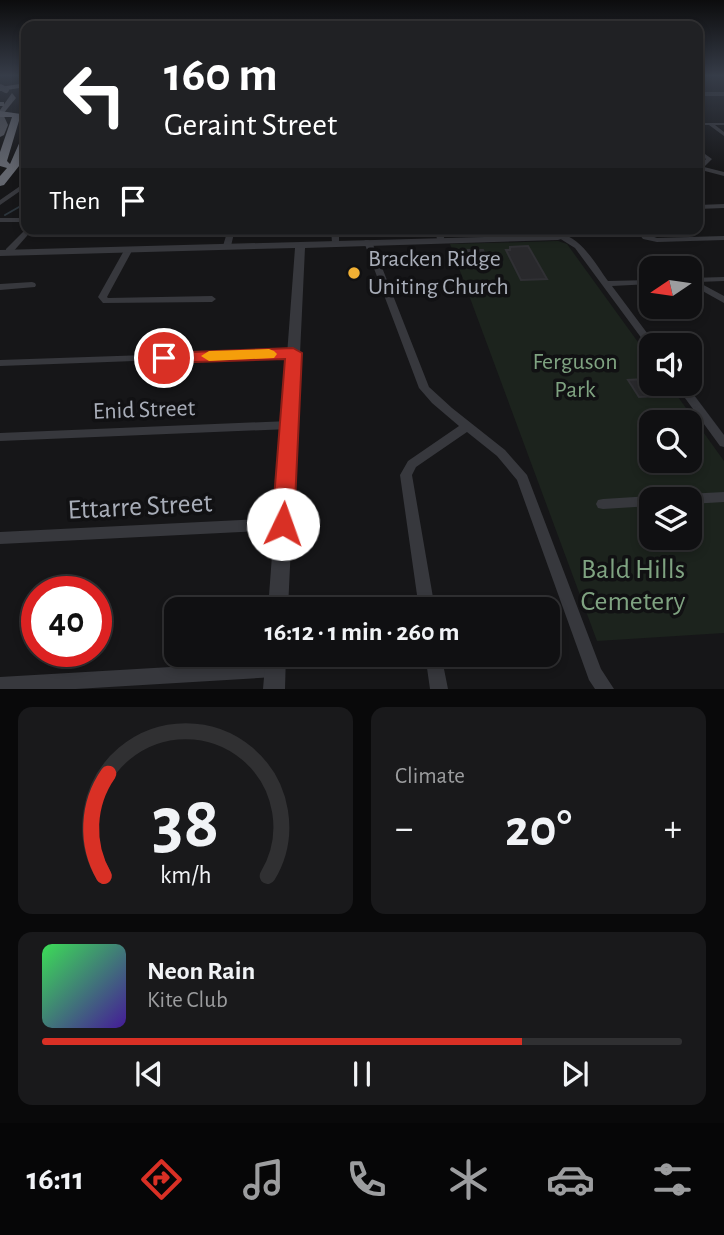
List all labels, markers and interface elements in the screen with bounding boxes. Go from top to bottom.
icon: left [49,49,140,140]
text: 160 m [164,51,278,100]
text: Geraint Street [164,109,337,141]
icon: arrive [114,182,152,220]
text: Then [49,188,100,214]
place label: Bracken Ridge Uniting Church [368,247,509,299]
north arrow [639,256,702,318]
map controls [639,256,702,550]
marker: Bracken Ridge Uniting Church [346,265,362,281]
pin [134,328,194,388]
button: sound [639,333,702,396]
icon: arrive [145,339,183,377]
park label: Ferguson Park [532,350,618,402]
street label: Enid Street [92,396,196,424]
button: search [639,410,702,473]
position arrow [246,487,320,561]
button: layers [639,487,702,550]
street label: Ettarre Street [67,489,213,525]
park label: Bald Hills Cemetery [580,556,686,616]
speed limit sign: 40 [21,576,112,667]
text: 16:12 · 1 min · 260 m [264,619,460,645]
text: Climate [395,765,465,788]
text: 38 [152,789,219,862]
text: 20° [505,803,572,855]
text: − [395,810,413,848]
text: + [664,810,682,848]
text: km/h [160,863,211,888]
text: Neon Rain [147,958,255,984]
text: Kite Club [147,989,228,1012]
icon: previous [130,1055,168,1093]
icon: pause [343,1055,381,1093]
icon: next [556,1055,594,1093]
icon: directions [137,1155,186,1204]
icon: music [239,1155,288,1204]
icon: phone [342,1155,391,1204]
icon: climate [444,1155,493,1204]
icon: car [546,1155,595,1204]
icon: filters [648,1155,697,1204]
text: 16:11 [27,1163,84,1195]

